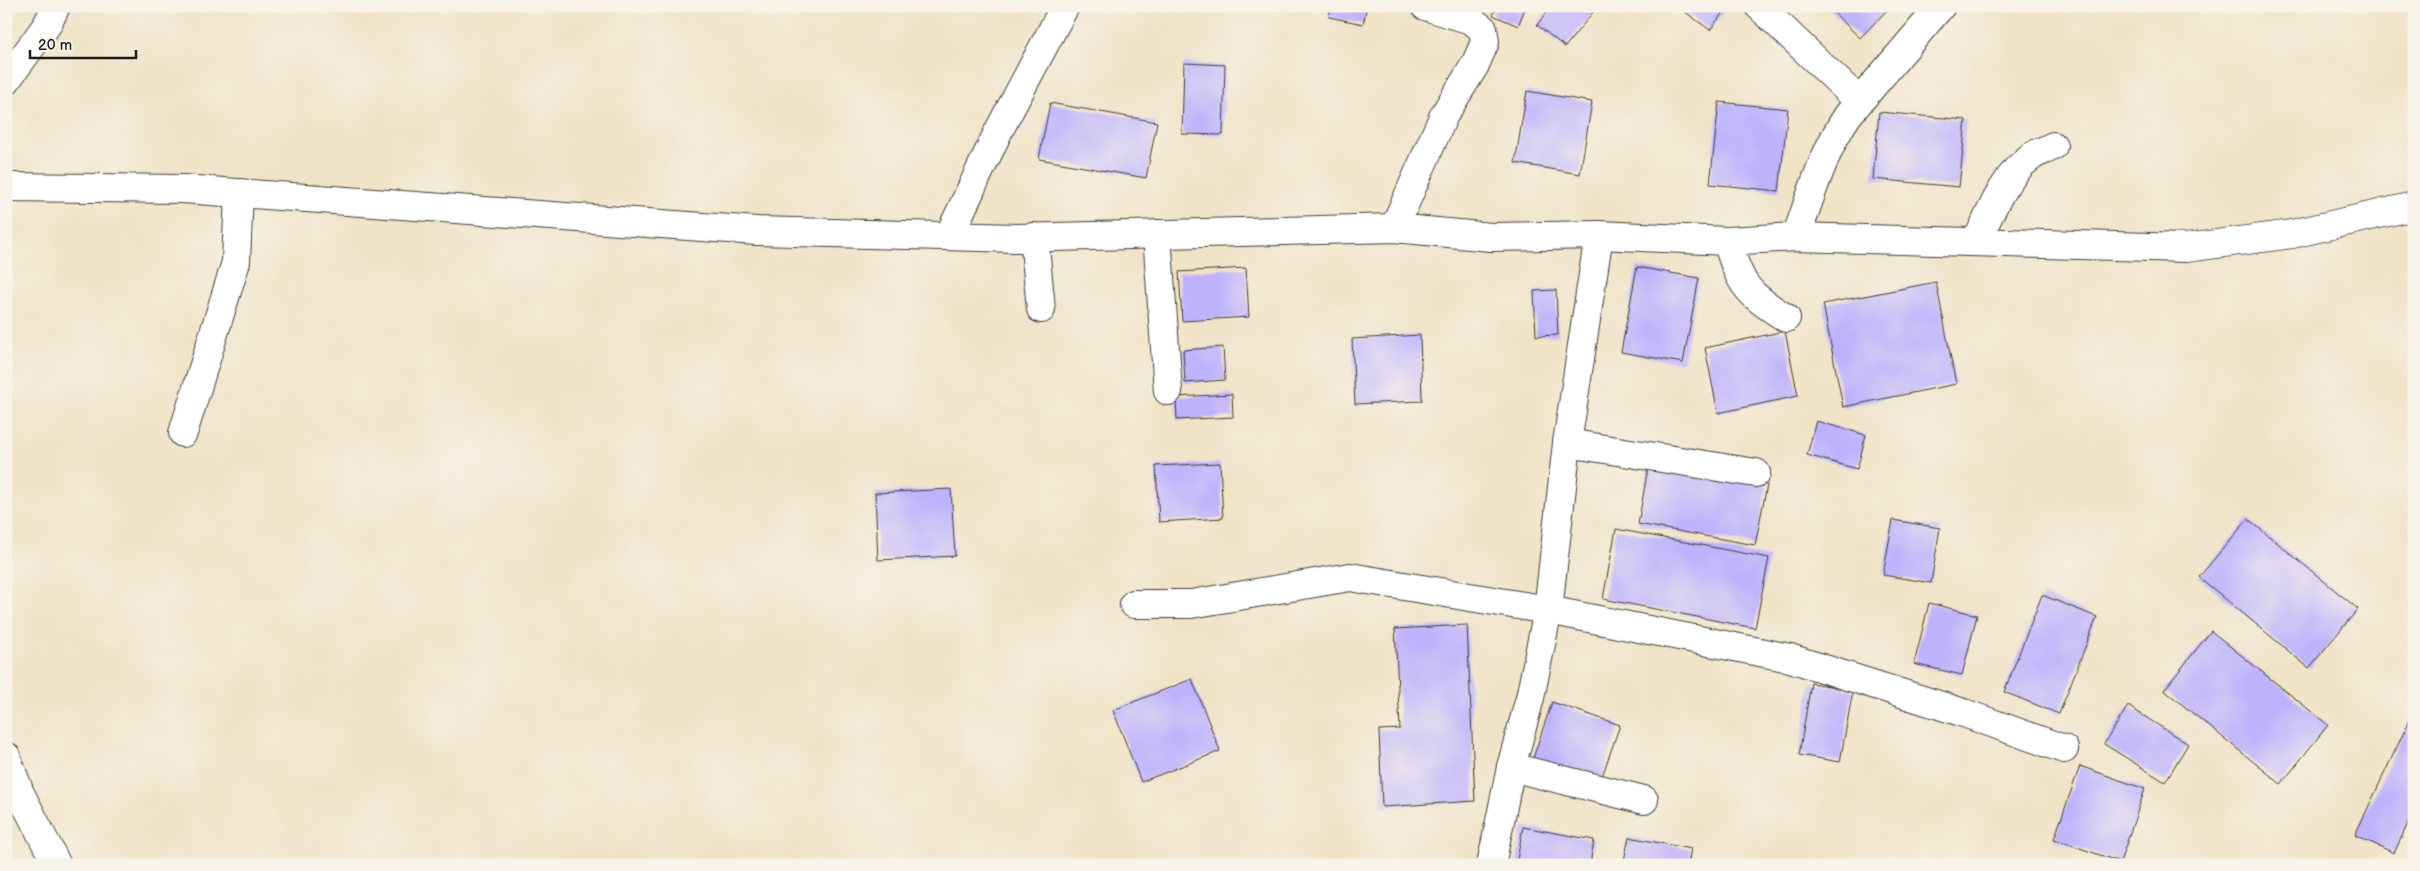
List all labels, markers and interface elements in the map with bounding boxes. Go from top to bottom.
scale bar [30,28,136,60]
text: 20 m [38,36,72,55]

